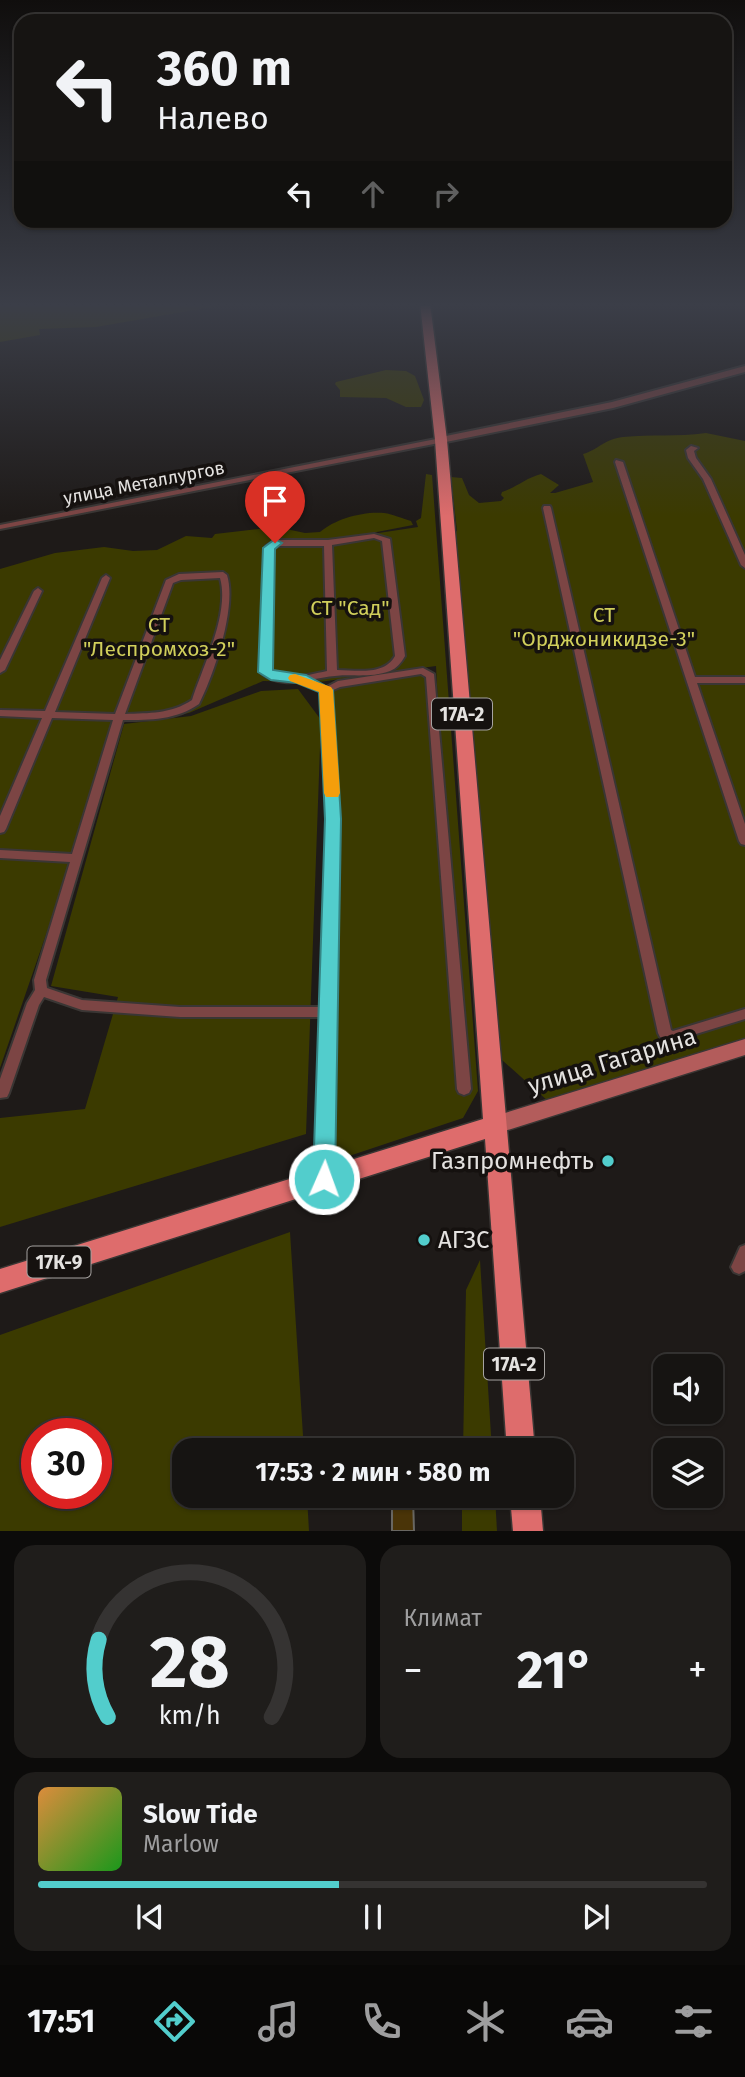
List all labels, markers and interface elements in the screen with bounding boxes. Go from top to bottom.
text: 360 m [157,39,292,98]
icon: left [42,42,133,133]
text: Налево [157,99,269,137]
icon: left [281,175,319,213]
icon: ahead [354,175,392,213]
icon: right [427,175,465,213]
street label: улица Металлургов [62,457,226,509]
pin [245,471,305,543]
icon: arrive [256,482,294,520]
park label: СТ "Сад" [310,595,390,621]
park label: СТ "Орджоникидзе-3" [513,602,695,652]
park label: СТ "Леспромхоз-2" [83,612,235,662]
road number: 17А-2 [432,698,492,730]
street label: улица Гагарина [525,1022,699,1100]
position arrow [287,1142,361,1216]
place label: Газпромнефть [431,1147,594,1175]
marker: Газпромнефть [600,1153,616,1169]
place label: АГЗС [438,1226,489,1254]
marker: АГЗС [416,1232,432,1248]
road number: 17К-9 [28,1246,90,1278]
road number: 17А-2 [484,1348,544,1380]
map controls [653,1354,723,1508]
button: sound [653,1354,723,1424]
speed limit sign: 30 [21,1418,112,1509]
button: layers [653,1438,723,1508]
text: 17:53 · 2 мин · 580 m [255,1457,491,1488]
text: Климат [404,1604,482,1632]
text: 28 [150,1620,230,1707]
text: 21° [517,1639,594,1702]
text: − [404,1647,423,1693]
text: + [688,1647,707,1693]
text: km/h [159,1701,221,1731]
text: Slow Tide [143,1799,258,1830]
text: Marlow [143,1830,219,1858]
icon: previous [131,1898,169,1936]
icon: pause [354,1898,392,1936]
icon: next [577,1898,615,1936]
icon: directions [150,1997,199,2046]
icon: music [254,1997,303,2046]
icon: phone [357,1997,406,2046]
icon: climate [461,1997,510,2046]
icon: car [565,1997,614,2046]
icon: filters [669,1997,718,2046]
text: 17:51 [27,2002,95,2040]

